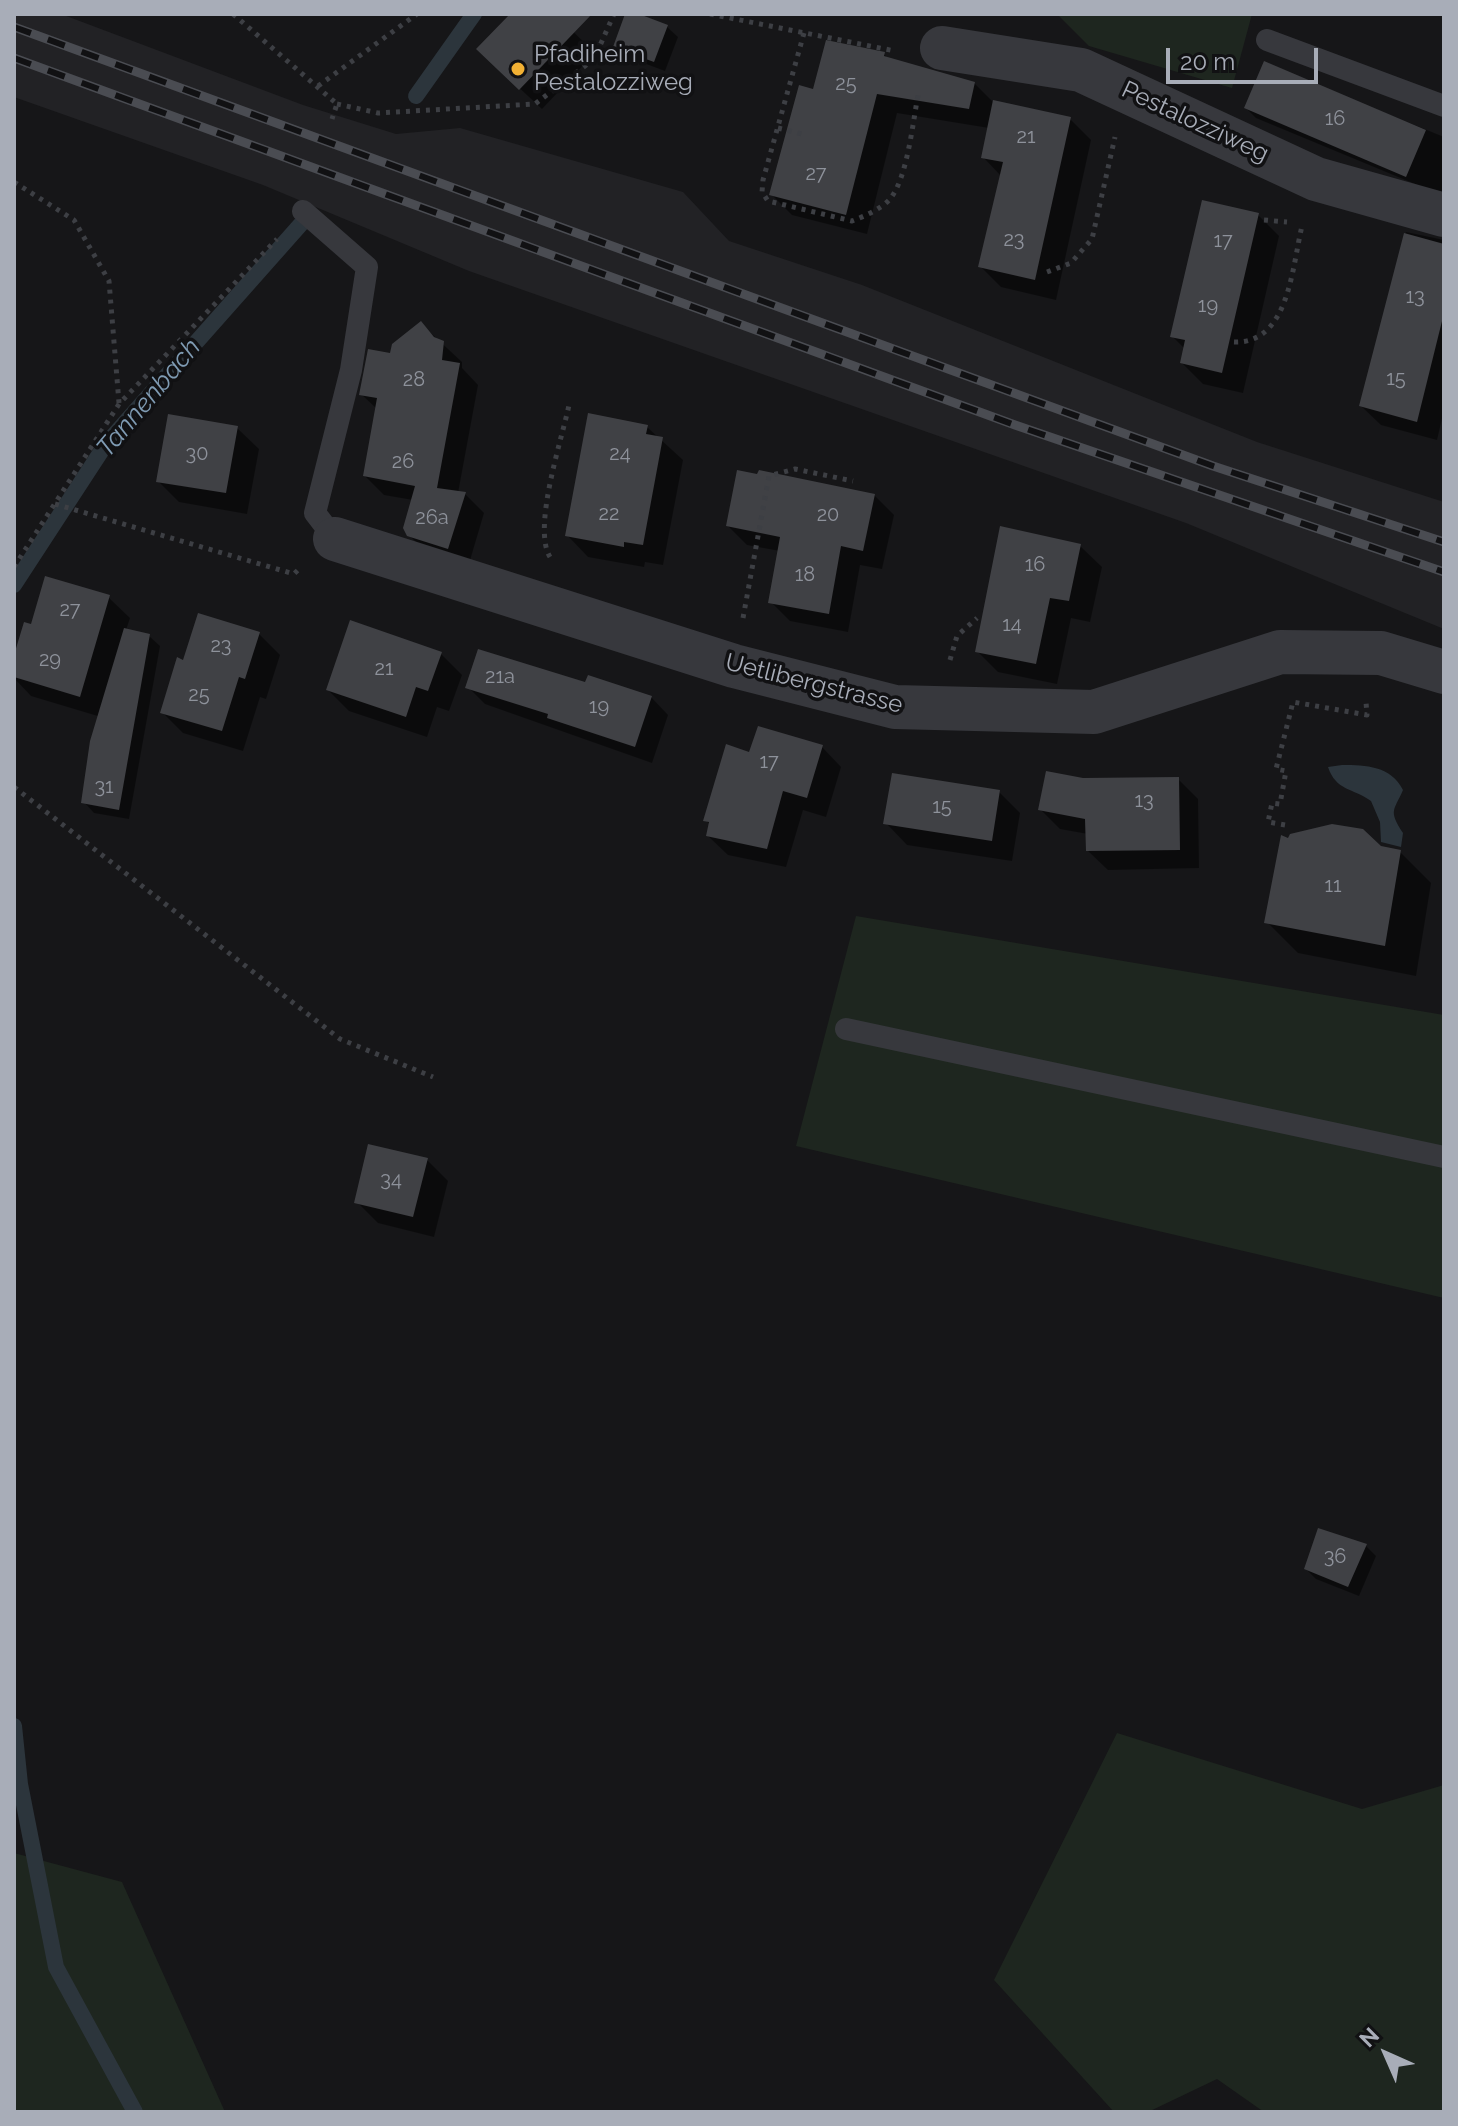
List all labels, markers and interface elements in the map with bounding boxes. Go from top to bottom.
scale bar [1170,32,1322,82]
place label: Pfadiheim Pestalozziweg [534,41,693,97]
text: 20 m [1180,47,1235,76]
marker: Pfadiheim Pestalozziweg [509,60,527,78]
house number: 25 [835,72,857,96]
street label: Pestalozziweg [1117,75,1273,169]
house number: 16 [1325,107,1345,131]
house number: 21 [1017,125,1035,149]
house number: 27 [805,162,827,186]
house number: 23 [1003,228,1025,252]
house number: 17 [1213,229,1233,253]
house number: 13 [1405,285,1425,309]
house number: 19 [1198,294,1218,318]
water label: Tannenbach [91,333,207,463]
house number: 15 [1386,367,1406,391]
house number: 28 [403,368,425,392]
house number: 30 [186,442,208,466]
house number: 24 [609,442,631,466]
house number: 26 [392,450,414,474]
house number: 22 [599,502,619,526]
house number: 20 [817,503,839,527]
house number: 26a [415,506,449,530]
house number: 16 [1025,553,1045,577]
house number: 18 [795,563,815,587]
house number: 27 [59,598,81,622]
house number: 14 [1002,613,1022,637]
house number: 23 [210,634,232,658]
house number: 29 [39,648,61,672]
street label: Uetlibergstrasse [722,648,906,720]
house number: 21 [375,657,393,681]
house number: 21a [485,665,515,689]
house number: 25 [188,683,210,707]
house number: 19 [589,695,609,719]
house number: 17 [759,750,779,774]
house number: 31 [94,775,114,799]
house number: 13 [1134,789,1154,813]
house number: 15 [932,795,952,819]
house number: 11 [1324,874,1342,898]
house number: 34 [380,1168,402,1192]
house number: 36 [1324,1545,1346,1569]
north arrow [1346,2014,1426,2094]
text: N [1354,2022,1384,2052]

